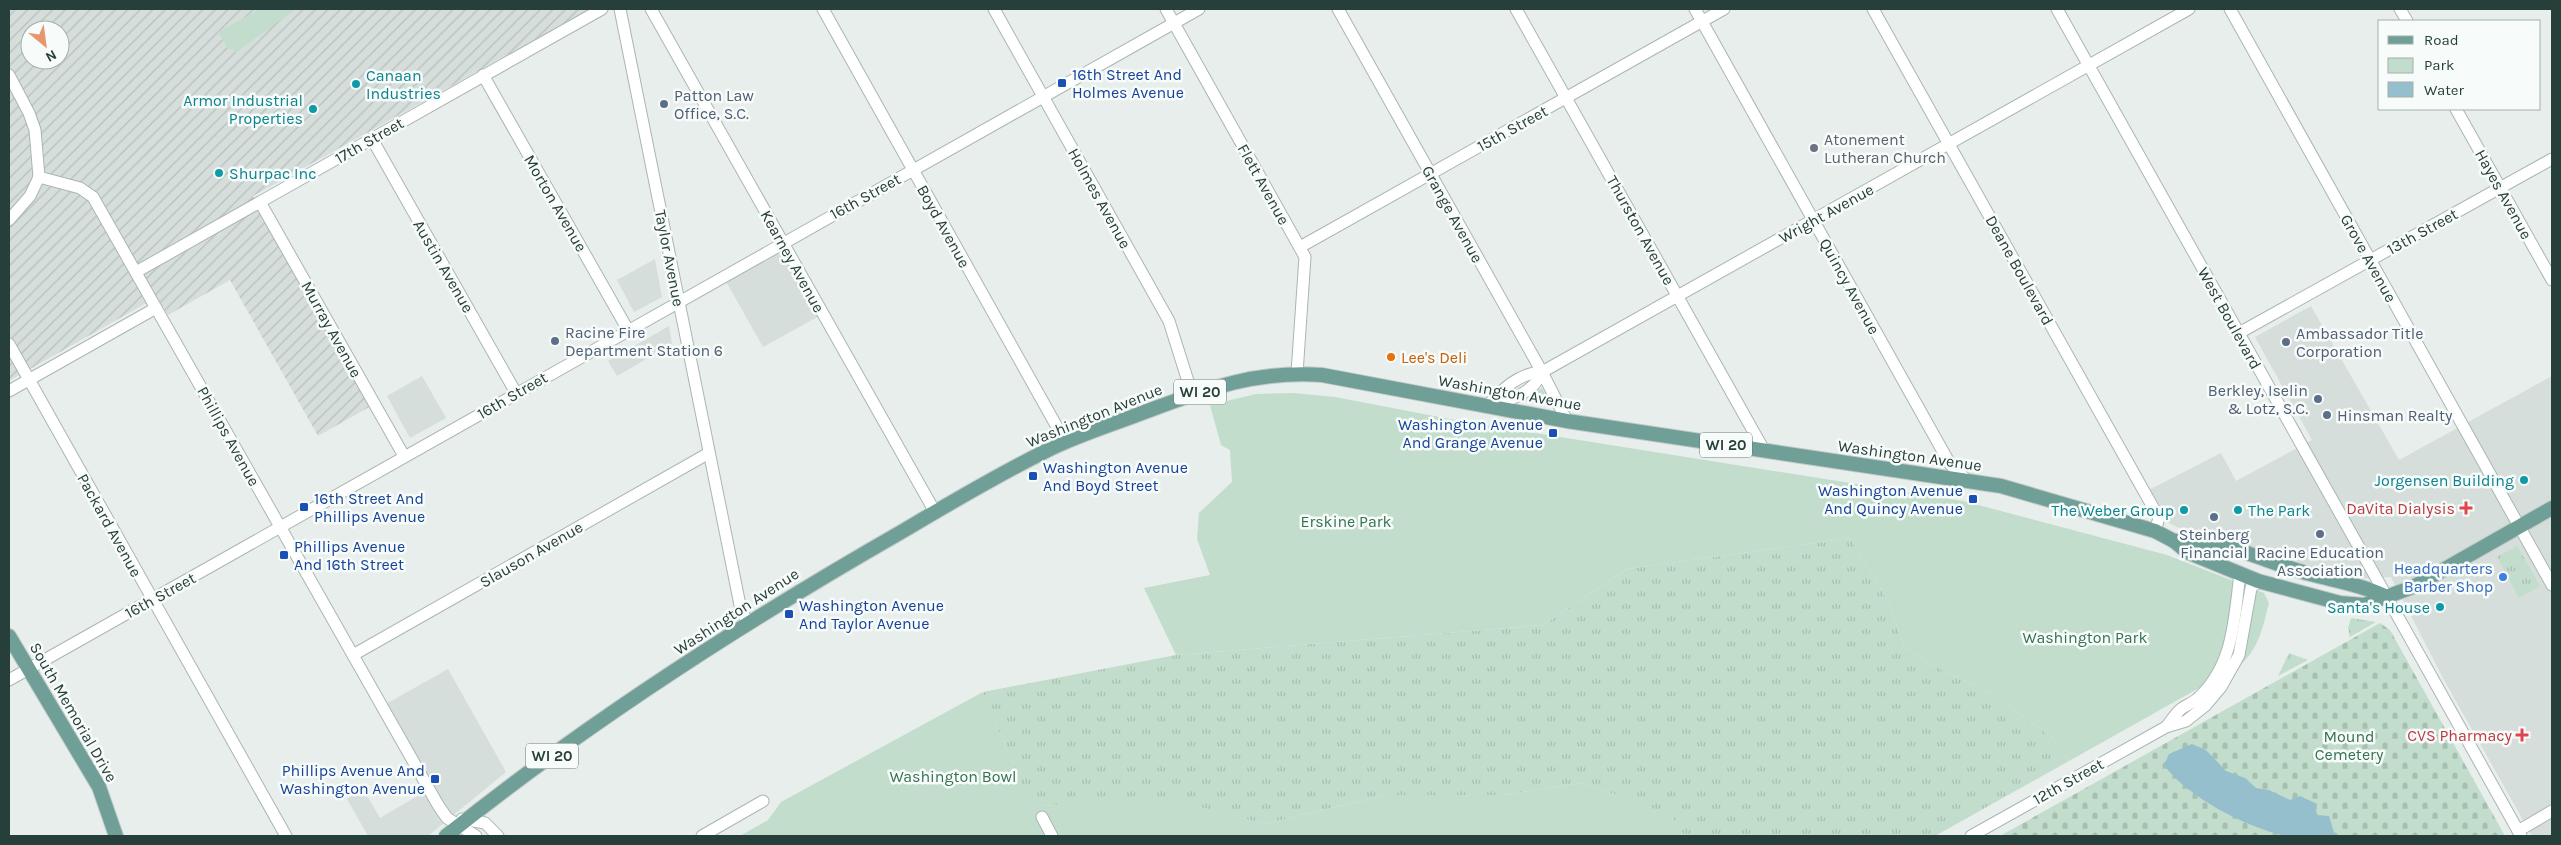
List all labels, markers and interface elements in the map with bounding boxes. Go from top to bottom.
north arrow [20,20,70,70]
legend [2378,20,2541,110]
text: Road [2424,31,2459,49]
text: N [43,46,60,66]
text: Park [2424,56,2454,74]
place label: 16th Street And Holmes Avenue [1072,65,1184,102]
place label: Canaan Industries [366,66,441,103]
marker: 16th Street And Holmes Avenue [1056,77,1068,89]
marker: Canaan Industries [350,78,362,90]
text: Water [2424,81,2465,99]
place label: Patton Law Office, S.C. [674,86,754,123]
place label: Armor Industrial Properties [183,91,303,128]
marker: Patton Law Office, S.C. [658,98,670,110]
street label: 15th Street [1474,101,1551,156]
marker: Armor Industrial Properties [307,103,319,115]
street label: 17th Street [332,113,407,168]
place label: Atonement Lutheran Church [1824,130,1946,167]
street label: Flett Avenue [1234,140,1294,228]
marker: Atonement Lutheran Church [1808,142,1820,154]
street label: Holmes Avenue [1064,145,1135,252]
street label: Hayes Avenue [2471,146,2536,243]
street label: Morton Avenue [520,151,591,255]
street label: Grange Avenue [1418,162,1487,266]
place label: Shurpac Inc [229,164,316,183]
marker: Shurpac Inc [213,167,225,179]
street label: 16th Street [827,169,904,224]
street label: Thurston Avenue [1603,172,1679,288]
street label: Wright Avenue [1775,180,1877,247]
street label: Boyd Avenue [913,181,974,271]
street label: 13th Street [2383,204,2461,259]
street label: Kearney Avenue [757,207,829,316]
street label: Taylor Avenue [651,208,688,308]
street label: Grove Avenue [2337,211,2401,306]
street label: Deane Boulevard [1982,212,2058,328]
street label: Austin Avenue [409,216,478,316]
street label: Quincy Avenue [1815,235,1884,338]
street label: West Boulevard [2194,264,2265,372]
street label: Murray Avenue [297,278,366,381]
place label: Racine Fire Department Station 6 [565,323,723,360]
place label: Ambassador Title Corporation [2296,324,2423,361]
marker: Racine Fire Department Station 6 [549,335,561,347]
marker: Ambassador Title Corporation [2280,336,2292,348]
place label: Lee's Deli [1401,348,1467,367]
marker: Lee's Deli [1385,351,1397,363]
street label: 16th Street [474,368,551,423]
street label: Washington Avenue [1437,371,1583,414]
street label: Washington Avenue [1023,379,1165,451]
road number: WI 20 [1174,380,1226,404]
place label: Berkley, Iselin & Lotz, S.C. [2208,381,2308,418]
street label: Phillips Avenue [193,383,264,489]
marker: Berkley, Iselin & Lotz, S.C. [2312,393,2324,405]
place label: Hinsman Realty [2337,406,2453,425]
marker: Hinsman Realty [2321,409,2333,421]
place label: Washington Avenue And Grange Avenue [1398,415,1543,452]
marker: Washington Avenue And Grange Avenue [1547,427,1559,439]
road number: WI 20 [1700,432,1752,458]
street label: Washington Avenue [1837,436,1983,475]
place label: Washington Avenue And Boyd Street [1043,458,1188,495]
street label: Packard Avenue [73,470,146,580]
marker: Washington Avenue And Boyd Street [1027,470,1039,482]
place label: Jorgensen Building [2374,471,2514,490]
marker: Jorgensen Building [2518,474,2530,486]
place label: Washington Avenue And Quincy Avenue [1818,481,1963,518]
place label: 16th Street And Phillips Avenue [314,489,425,526]
marker: Washington Avenue And Quincy Avenue [1967,493,1979,505]
place label: DaVita Dialysis [2346,499,2455,518]
marker: 16th Street And Phillips Avenue [298,501,310,513]
place label: The Weber Group [2051,501,2174,520]
place label: The Park [2248,501,2310,520]
marker: DaVita Dialysis [2459,501,2473,515]
marker: The Weber Group [2178,504,2190,516]
marker: The Park [2232,504,2244,516]
marker: Steinberg Financial [2208,511,2220,523]
park label: Erskine Park [1300,512,1392,531]
street label: Slauson Avenue [476,517,586,592]
place label: Steinberg Financial [2179,525,2249,562]
marker: Racine Education Association [2314,528,2326,540]
place label: Phillips Avenue And 16th Street [294,537,405,574]
place label: Racine Education Association [2256,543,2384,580]
marker: Phillips Avenue And 16th Street [278,549,290,561]
place label: Headquarters Barber Shop [2394,559,2493,596]
street label: Washington Avenue [670,564,802,659]
street label: 16th Street [122,568,199,623]
marker: Headquarters Barber Shop [2497,571,2509,583]
place label: Washington Avenue And Taylor Avenue [799,596,944,633]
place label: Santa's House [2327,598,2430,617]
marker: Santa's House [2434,601,2446,613]
marker: Washington Avenue And Taylor Avenue [783,608,795,620]
park label: Washington Park [2023,628,2147,647]
street label: South Memorial Drive [26,639,121,785]
place label: CVS Pharmacy [2407,726,2513,745]
park label: Mound Cemetery [2315,727,2384,764]
marker: CVS Pharmacy [2516,729,2528,741]
road number: WI 20 [526,744,578,768]
street label: 12th Street [2030,754,2107,809]
place label: Phillips Avenue And Washington Avenue [280,761,425,798]
park label: Washington Bowl [889,767,1017,786]
marker: Phillips Avenue And Washington Avenue [429,773,441,785]

